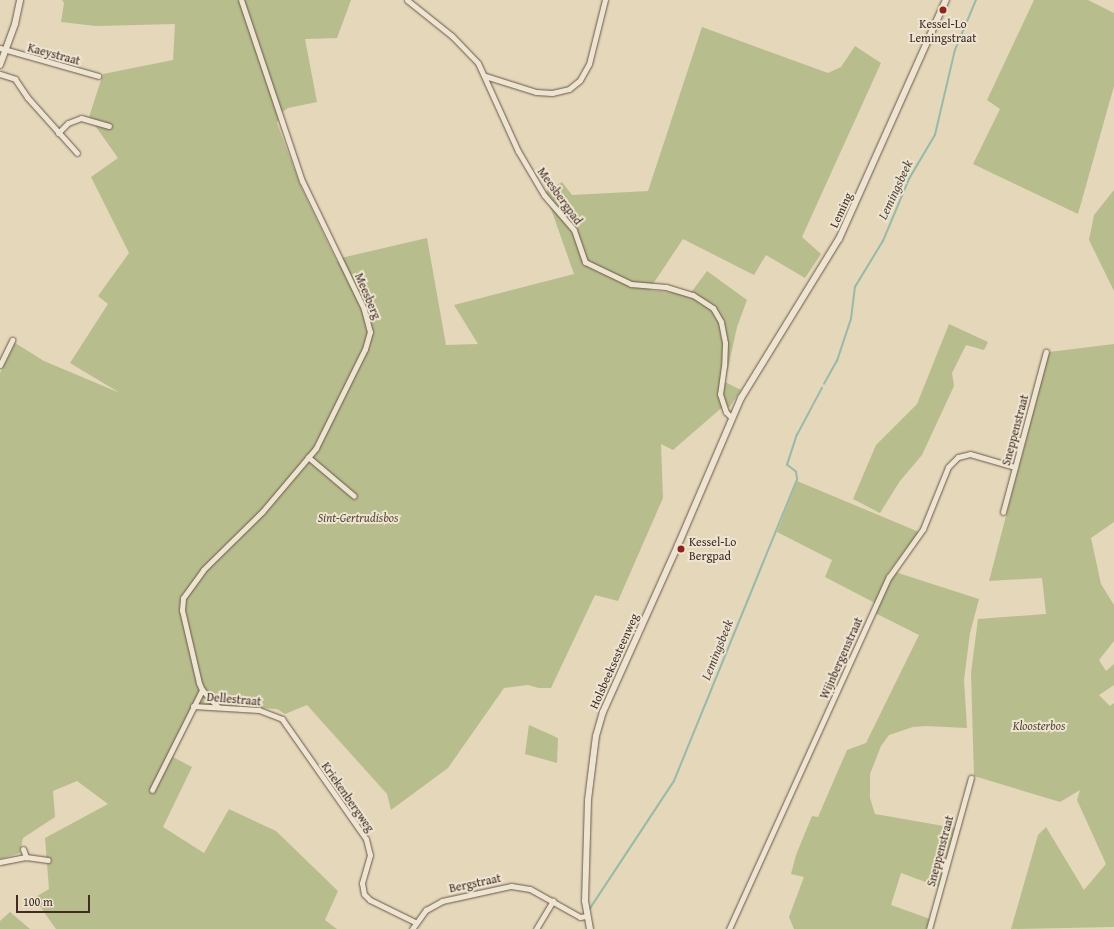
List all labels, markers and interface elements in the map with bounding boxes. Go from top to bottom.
marker: Kessel-Lo Lemingstraat [938,5,948,15]
place label: Kessel-Lo Lemingstraat [910,17,976,45]
street label: Kaeystraat [26,40,82,68]
water label: Lemingsbeek [875,158,917,222]
street label: Meesbergpad [534,165,586,227]
street label: Leming [827,190,855,230]
street label: Meesberg [352,271,384,321]
street label: Sneppenstraat [999,393,1031,467]
park label: Sint-Gertrudisbos [318,511,398,525]
place label: Kessel-Lo Bergpad [689,535,736,563]
marker: Kessel-Lo Bergpad [676,544,686,554]
street label: Holsbeeksesteenweg [586,611,642,711]
street label: Wijnbergenstraat [817,615,865,701]
water label: Lemingsbeek [699,617,737,683]
street label: Dellestraat [206,689,262,709]
park label: Kloosterbos [1013,719,1065,733]
street label: Kriekenbergweg [319,759,377,835]
street label: Sneppenstraat [924,814,956,888]
street label: Bergstraat [448,870,502,896]
scale bar [18,887,92,913]
text: 100 m [23,893,53,910]

